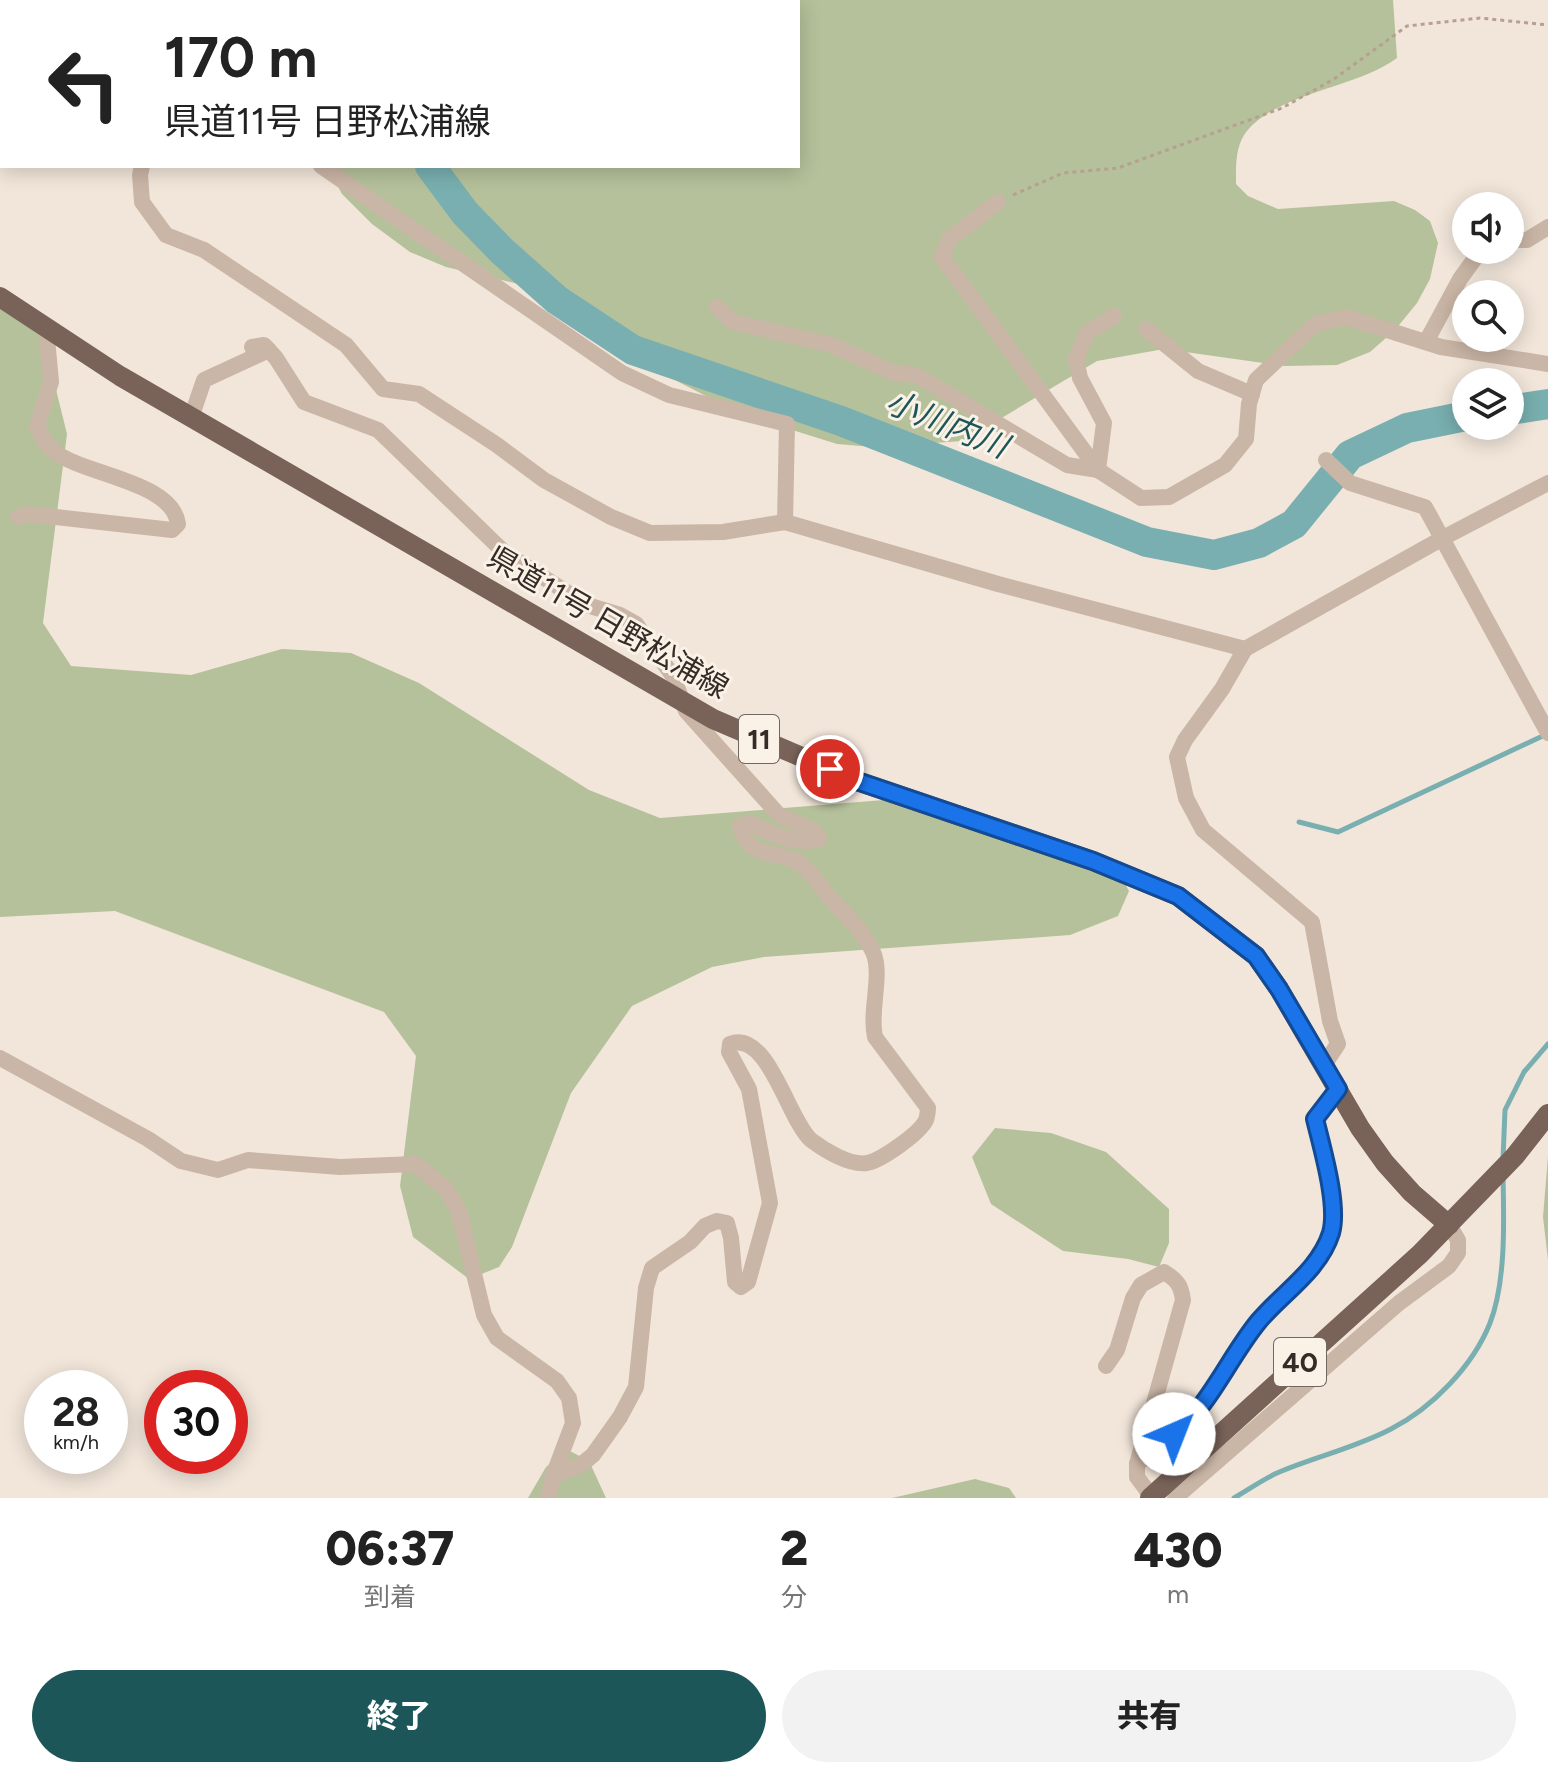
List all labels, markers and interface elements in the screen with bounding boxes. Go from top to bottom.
text: 170 m [164,24,317,91]
icon: left [32,32,136,136]
text: 県道11号 日野松浦線 [164,100,491,143]
map controls [1452,192,1524,440]
button: sound [1452,192,1524,264]
button: search [1452,280,1524,352]
button: layers [1452,368,1524,440]
water label: 小川内川 [881,382,1016,467]
street label: 県道11号 日野松浦線 [481,538,735,706]
road number: 11 [739,715,779,763]
pin [796,735,864,803]
icon: arrive [808,747,852,791]
road number: 40 [1274,1338,1326,1386]
speed limit sign: 30 [144,1370,248,1474]
text: 28 [52,1388,100,1436]
position arrow [1132,1392,1216,1476]
text: km/h [53,1430,99,1454]
text: 06:37 [325,1519,454,1577]
text: 2 [780,1519,808,1577]
text: 430 [1134,1521,1223,1579]
text: m [1167,1578,1189,1610]
text: 到着 [364,1581,416,1613]
text: 分 [781,1581,807,1613]
button: 終了 [32,1670,766,1762]
button: 共有 [782,1670,1516,1762]

